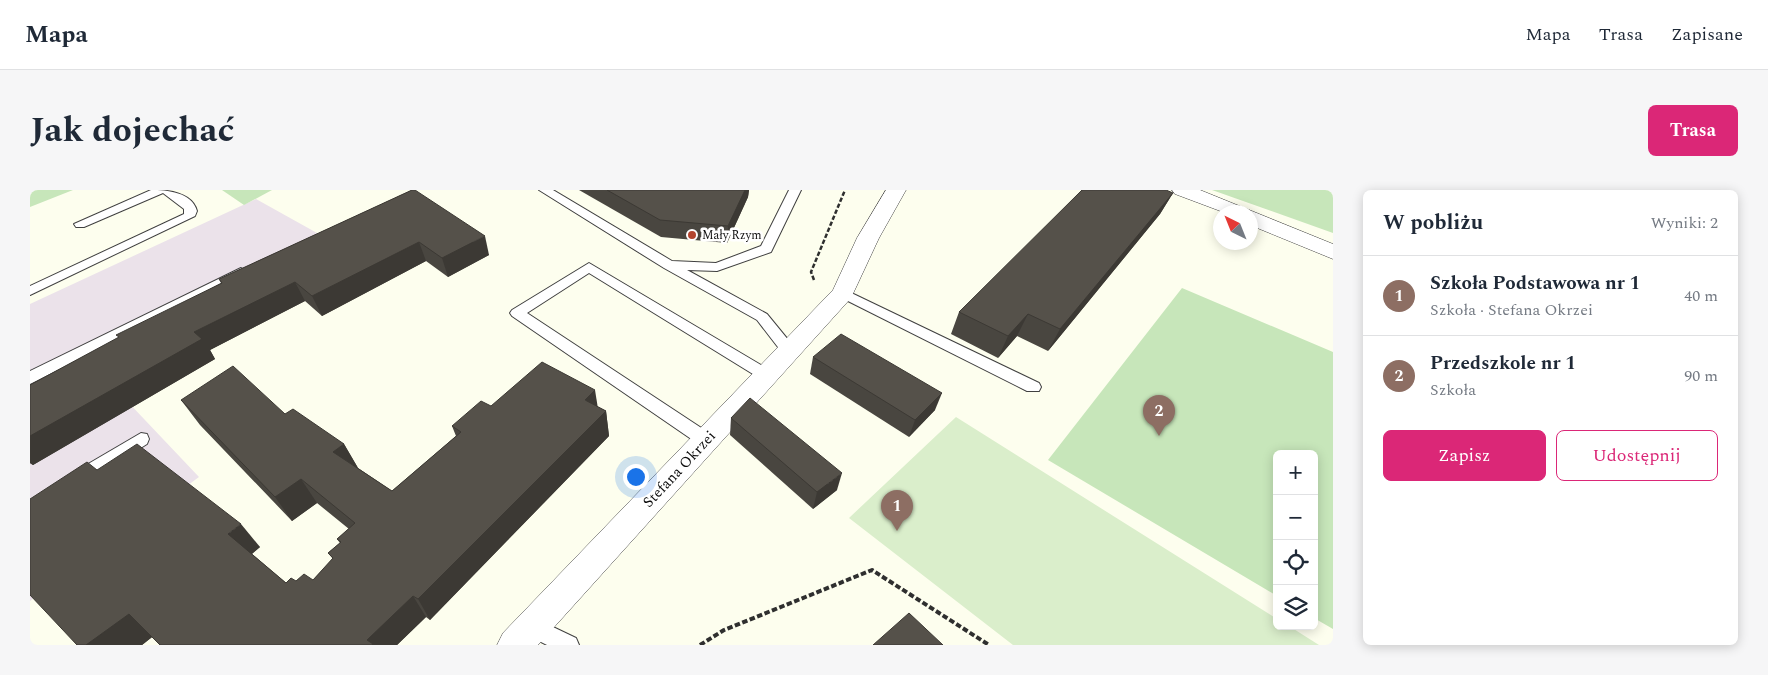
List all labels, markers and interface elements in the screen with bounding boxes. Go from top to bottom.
text: Mapa [25,17,88,53]
text: Mapa [1525,21,1571,48]
text: Trasa [1599,21,1643,48]
text: Zapisane [1671,21,1743,48]
text: Jak dojechać [30,104,234,157]
button: Trasa [1648,105,1738,156]
north arrow [1213,205,1258,250]
text: W pobliżu [1383,207,1483,239]
text: Wyniki: 2 [1651,211,1718,235]
place label: Mały Rzym [702,226,762,245]
marker: Mały Rzym [686,229,698,241]
text: Szkoła Podstawowa nr 1 [1430,269,1640,298]
text: 1 [1395,284,1403,308]
text: 40 m [1684,284,1718,308]
text: Szkoła · Stefana Okrzei [1430,298,1593,322]
text: Przedszkole nr 1 [1430,349,1576,378]
text: 2 [1395,364,1403,388]
text: 90 m [1684,364,1718,388]
text: Szkoła [1430,378,1476,402]
pin: 2 [1143,395,1175,436]
street label: Stefana Okrzei [637,426,721,513]
button: Zapisz [1383,430,1546,481]
button: Udostępnij [1556,430,1718,481]
map controls [1273,450,1318,630]
button: + [1273,450,1318,495]
your location [623,464,649,490]
pin: 1 [881,490,913,531]
button: − [1273,495,1318,540]
button: locate [1273,540,1318,585]
button: layers [1273,585,1318,630]

